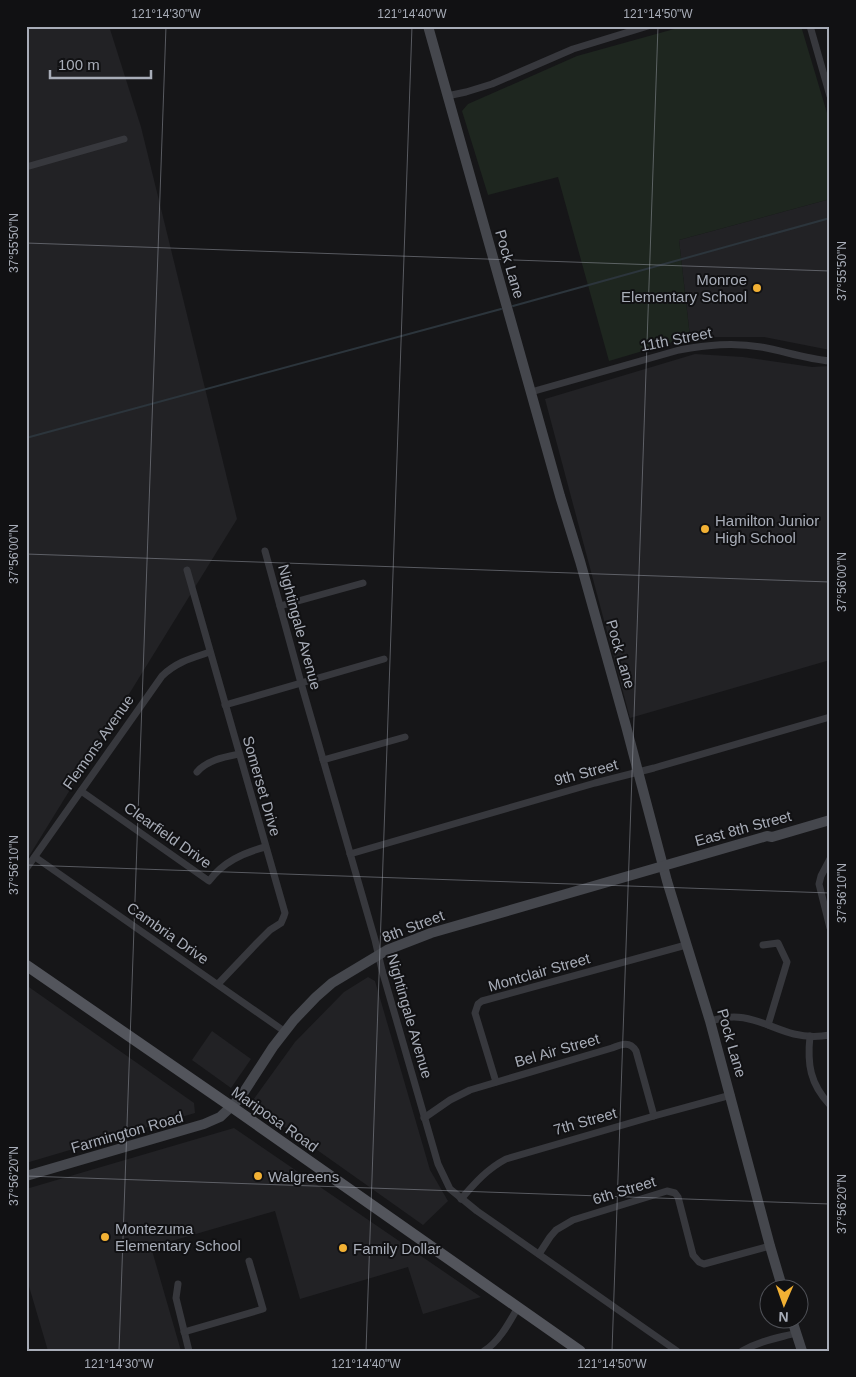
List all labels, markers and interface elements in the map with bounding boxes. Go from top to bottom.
text: 121°14'30"W [131,7,201,21]
text: 121°14'40"W [377,7,447,21]
text: 121°14'50"W [623,7,693,21]
scale bar [50,48,151,80]
text: 100 m [58,56,100,73]
text: 37°55'50"N [7,213,21,273]
street label: Pock Lane [492,228,528,300]
text: 37°55'50"N [835,241,849,301]
place label: Monroe Elementary School [621,271,747,305]
marker: Monroe Elementary School [751,282,763,294]
street label: 11th Street [639,324,714,354]
place label: Hamilton Junior High School [715,512,819,546]
marker: Hamilton Junior High School [699,523,711,535]
text: 37°56'00"N [7,524,21,584]
text: 37°56'00"N [835,552,849,612]
street label: Nightingale Avenue [275,562,325,692]
street label: Pock Lane [603,618,639,690]
street label: Flemons Avenue [59,691,137,793]
street label: Somerset Drive [240,734,284,838]
street label: 9th Street [552,755,620,789]
street label: Clearfield Drive [121,799,215,871]
street label: East 8th Street [693,807,794,849]
text: 37°56'10"N [7,835,21,895]
text: 37°56'10"N [835,863,849,923]
street label: Cambria Drive [124,899,212,967]
street label: 8th Street [380,906,447,946]
street label: Montclair Street [486,949,593,995]
street label: Nightingale Avenue [384,952,436,1080]
street label: Pock Lane [714,1007,750,1079]
street label: Bel Air Street [513,1030,602,1070]
street label: Mariposa Road [228,1083,322,1155]
street label: 7th Street [551,1104,619,1138]
street label: Farmington Road [69,1108,185,1156]
text: 37°56'20"N [7,1146,21,1206]
place label: Walgreens [268,1168,339,1185]
marker: Walgreens [252,1170,264,1182]
street label: 6th Street [590,1172,658,1208]
text: 37°56'20"N [835,1174,849,1234]
place label: Montezuma Elementary School [115,1220,241,1254]
marker: Montezuma Elementary School [99,1231,111,1243]
place label: Family Dollar [353,1240,441,1257]
marker: Family Dollar [337,1242,349,1254]
north arrow [758,1280,808,1330]
text: N [778,1309,789,1325]
text: 121°14'30"W [84,1357,154,1371]
text: 121°14'40"W [331,1357,401,1371]
text: 121°14'50"W [577,1357,647,1371]

